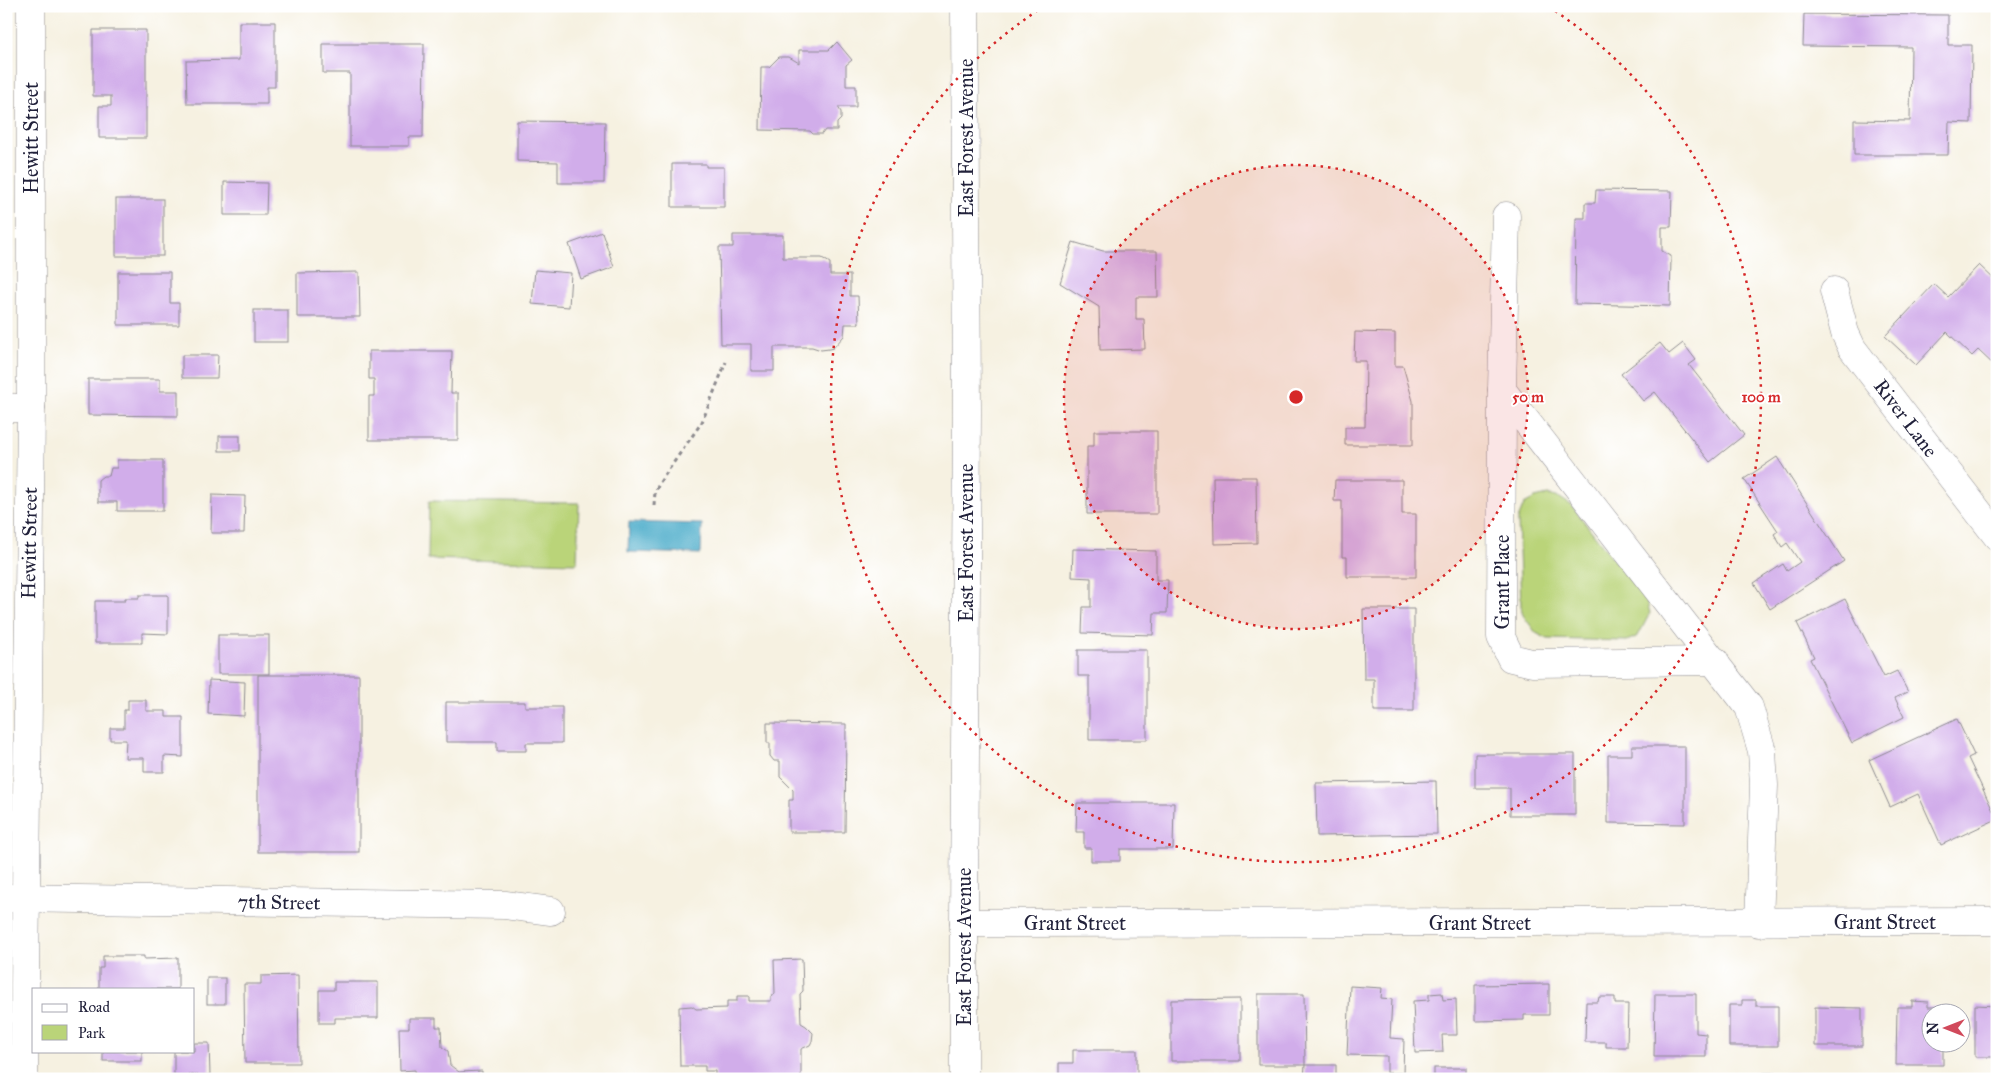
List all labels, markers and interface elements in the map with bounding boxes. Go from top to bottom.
street label: East Forest Avenue [954,59,978,217]
street label: Hewitt Street [19,82,43,194]
street label: River Lane [1869,374,1943,462]
centre of rings [1287,388,1305,406]
text: 50 m [1512,388,1544,406]
text: 100 m [1741,388,1781,406]
street label: East Forest Avenue [954,464,978,622]
street label: Hewitt Street [16,487,42,599]
street label: Grant Place [1490,535,1514,629]
street label: East Forest Avenue [952,868,976,1026]
street label: 7th Street [237,889,321,915]
street label: Grant Street [1834,910,1936,934]
street label: Grant Street [1024,911,1126,935]
street label: Grant Street [1429,911,1531,935]
legend [32,988,195,1052]
text: Road [78,998,110,1016]
north arrow [1920,1002,1970,1052]
text: N [1925,1022,1942,1034]
text: Park [78,1024,105,1042]

